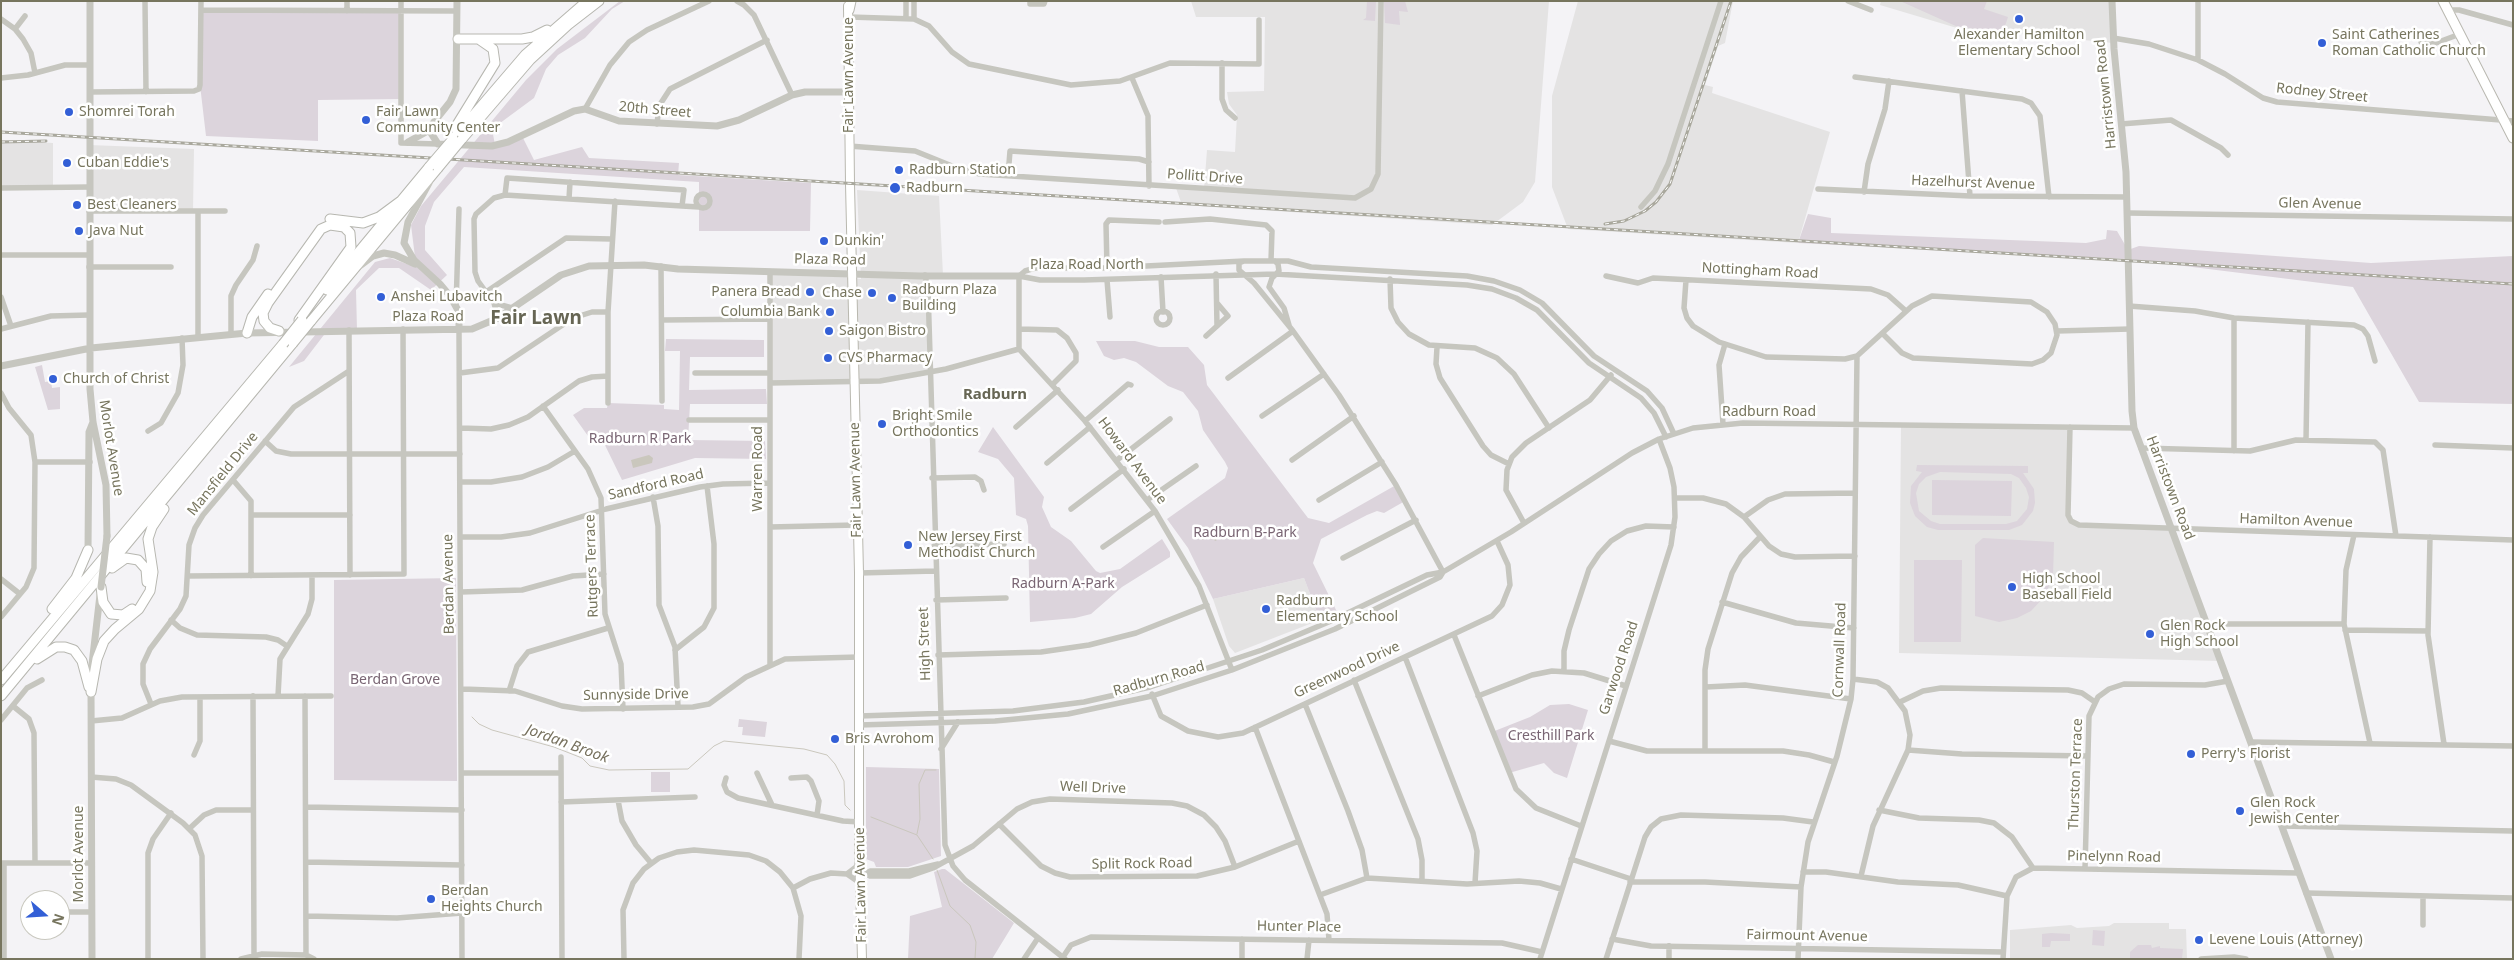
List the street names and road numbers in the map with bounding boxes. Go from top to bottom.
street label: Fair Lawn Avenue [841,17,857,133]
street label: Harristown Road [2092,38,2120,150]
street label: Rodney Street [2275,80,2369,106]
street label: 20th Street [618,98,692,122]
street label: Pollitt Drive [1166,166,1244,188]
street label: Hazelhurst Avenue [1911,172,2035,194]
street label: Glen Avenue [2278,195,2362,213]
street label: Plaza Road [794,251,866,269]
street label: Plaza Road North [1030,257,1144,273]
street label: Nottingham Road [1701,260,1819,282]
street label: Plaza Road [392,309,464,325]
street label: Morlot Avenue [95,399,127,497]
street label: Radburn Road [1722,404,1816,420]
street label: Howard Avenue [1094,414,1170,508]
street label: Fair Lawn Avenue [847,422,865,538]
street label: Warren Road [750,426,766,512]
street label: Mansfield Drive [184,429,262,519]
street label: Harristown Road [2142,434,2198,542]
street label: Sandford Road [607,466,705,504]
street label: Hamilton Avenue [2239,511,2353,531]
street label: Rutgers Terrace [582,514,602,618]
street label: Berdan Avenue [440,534,458,634]
street label: Cornwall Road [1830,602,1850,698]
street label: High Street [915,607,935,681]
street label: Garwood Road [1596,619,1642,717]
street label: Greenwood Drive [1291,638,1403,702]
street label: Radburn Road [1111,658,1207,700]
street label: Sunnyside Drive [583,686,689,704]
street label: Thurston Terrace [2066,718,2086,830]
street label: Well Drive [1060,778,1126,798]
street label: Morlot Avenue [71,806,87,902]
street label: Fair Lawn Avenue [852,827,870,943]
street label: Pinelynn Road [2067,848,2161,866]
street label: Split Rock Road [1091,855,1193,873]
street label: Hunter Place [1257,918,1341,936]
street label: Fairmount Avenue [1746,927,1868,945]

